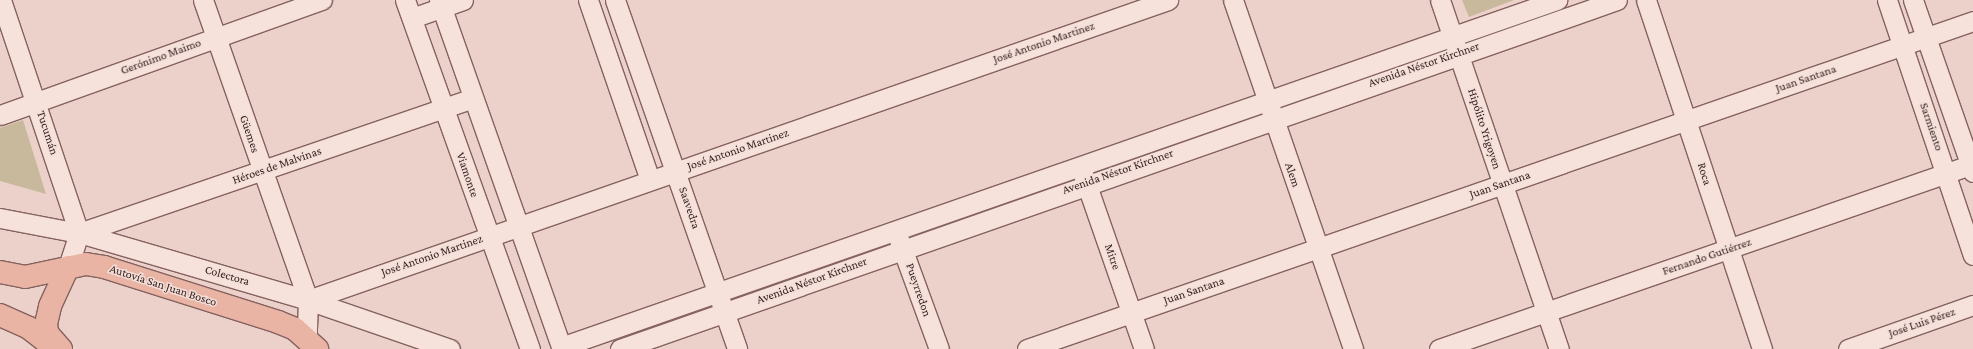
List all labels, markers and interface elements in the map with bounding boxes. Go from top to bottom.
street label: José Antonio Martinez [991,19,1097,67]
street label: Gerónimo Maimo [119,36,203,78]
street label: Avenida Néstor Kirchner [1367,39,1481,91]
street label: Juan Santana [1774,62,1838,96]
street label: Hipólito Yrigoyen [1464,87,1504,171]
street label: Sarmiento [1916,101,1946,153]
street label: Tucumán [33,109,61,157]
street label: Güemes [236,113,262,155]
street label: José Antonio Martinez [685,126,791,174]
street label: Héroes de Malvinas [231,144,323,188]
street label: Avenida Néstor Kirchner [1061,146,1175,198]
street label: Viamonte [453,151,481,199]
street label: Alem [1281,161,1303,189]
street label: Roca [1694,161,1714,187]
street label: Juan Santana [1468,168,1532,202]
street label: Saavedra [675,185,703,231]
street label: José Antonio Martinez [379,232,485,280]
street label: Fernando Gutiérrez [1661,235,1753,279]
street label: Mitre [1101,242,1123,272]
street label: Avenida Néstor Kirchner [755,254,869,308]
street label: Pueyrredon [902,261,934,319]
street label: Autovía San Juan Bosco [108,262,218,310]
street label: Colectora [203,263,251,289]
street label: Juan Santana [1162,274,1226,308]
street label: José Luis Pérez [1887,305,1957,341]

